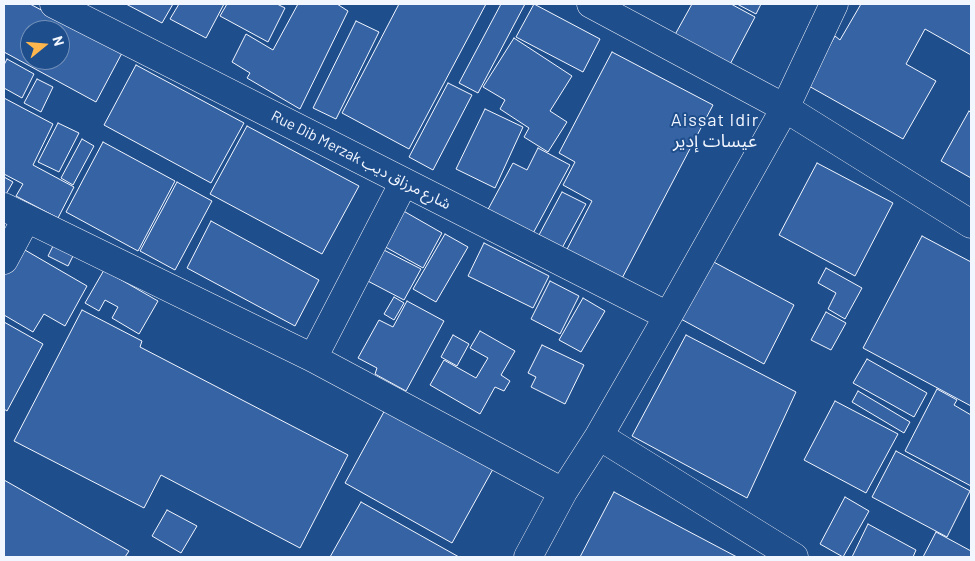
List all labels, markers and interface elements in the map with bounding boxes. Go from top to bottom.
north arrow [20,20,70,70]
text: N [49,34,68,48]
street label: Rue Dib Merzak شارع مرزاق ديب [268,107,454,213]
district label: Aissat Idir عيسات إدير [669,109,761,152]

